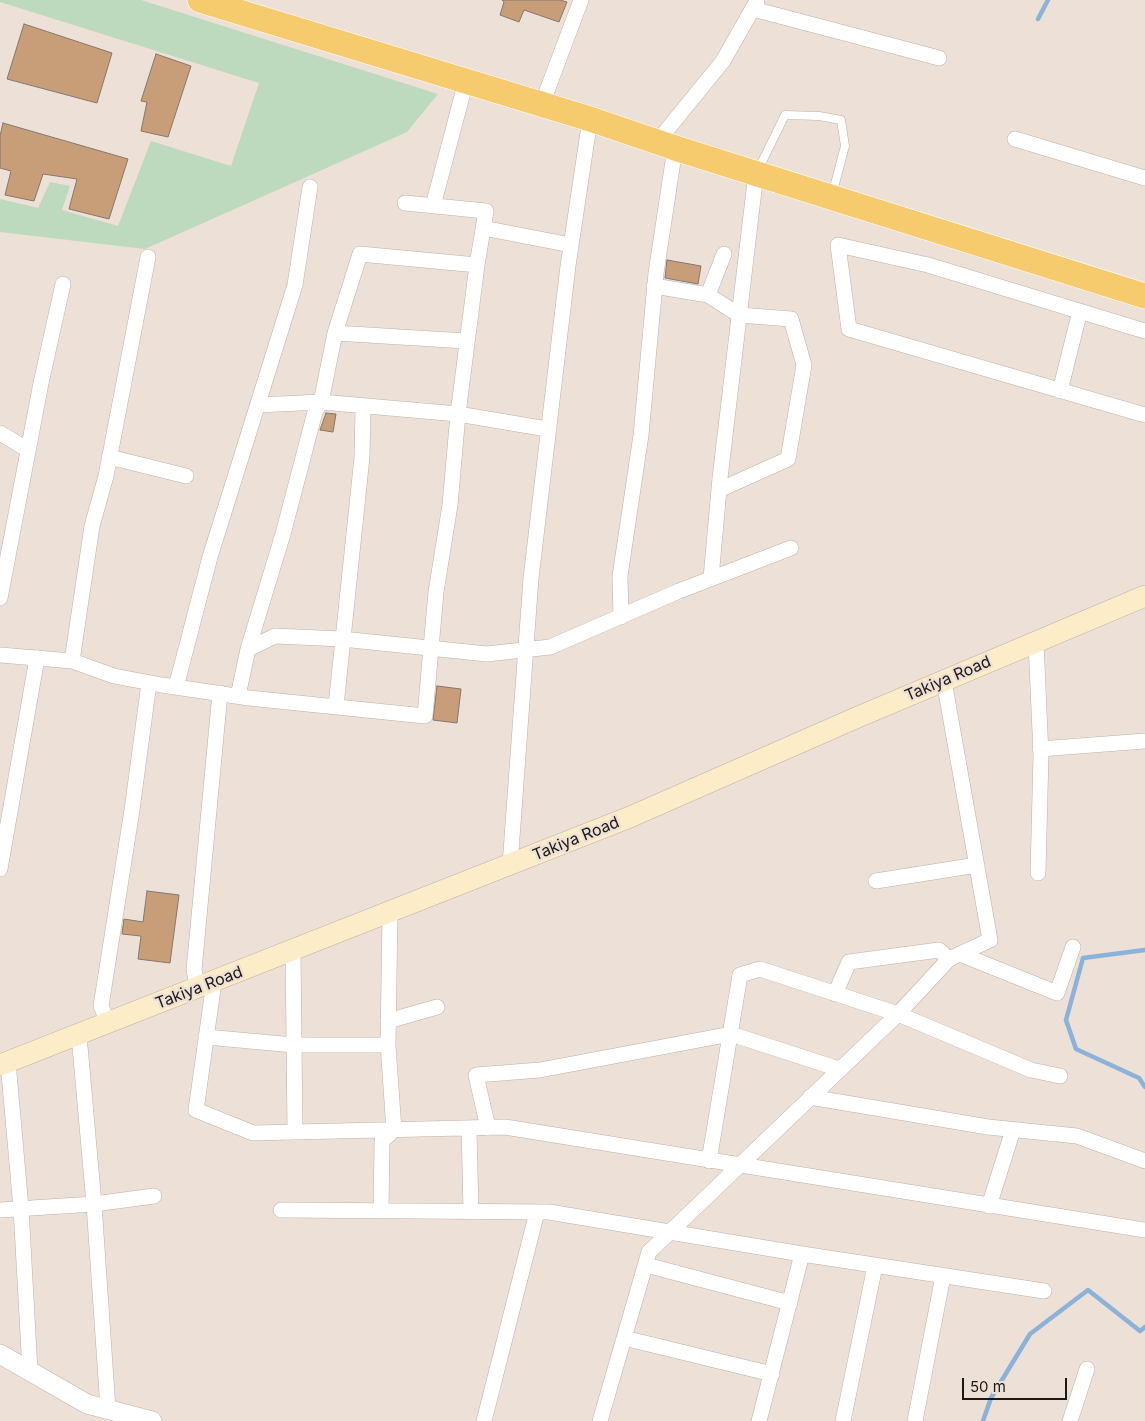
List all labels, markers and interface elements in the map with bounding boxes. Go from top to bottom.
street label: Takiya Road [902,652,994,706]
street label: Takiya Road [530,813,622,865]
street label: Takiya Road [153,963,245,1013]
scale bar [965,1368,1070,1400]
text: 50 m [970,1377,1006,1396]

